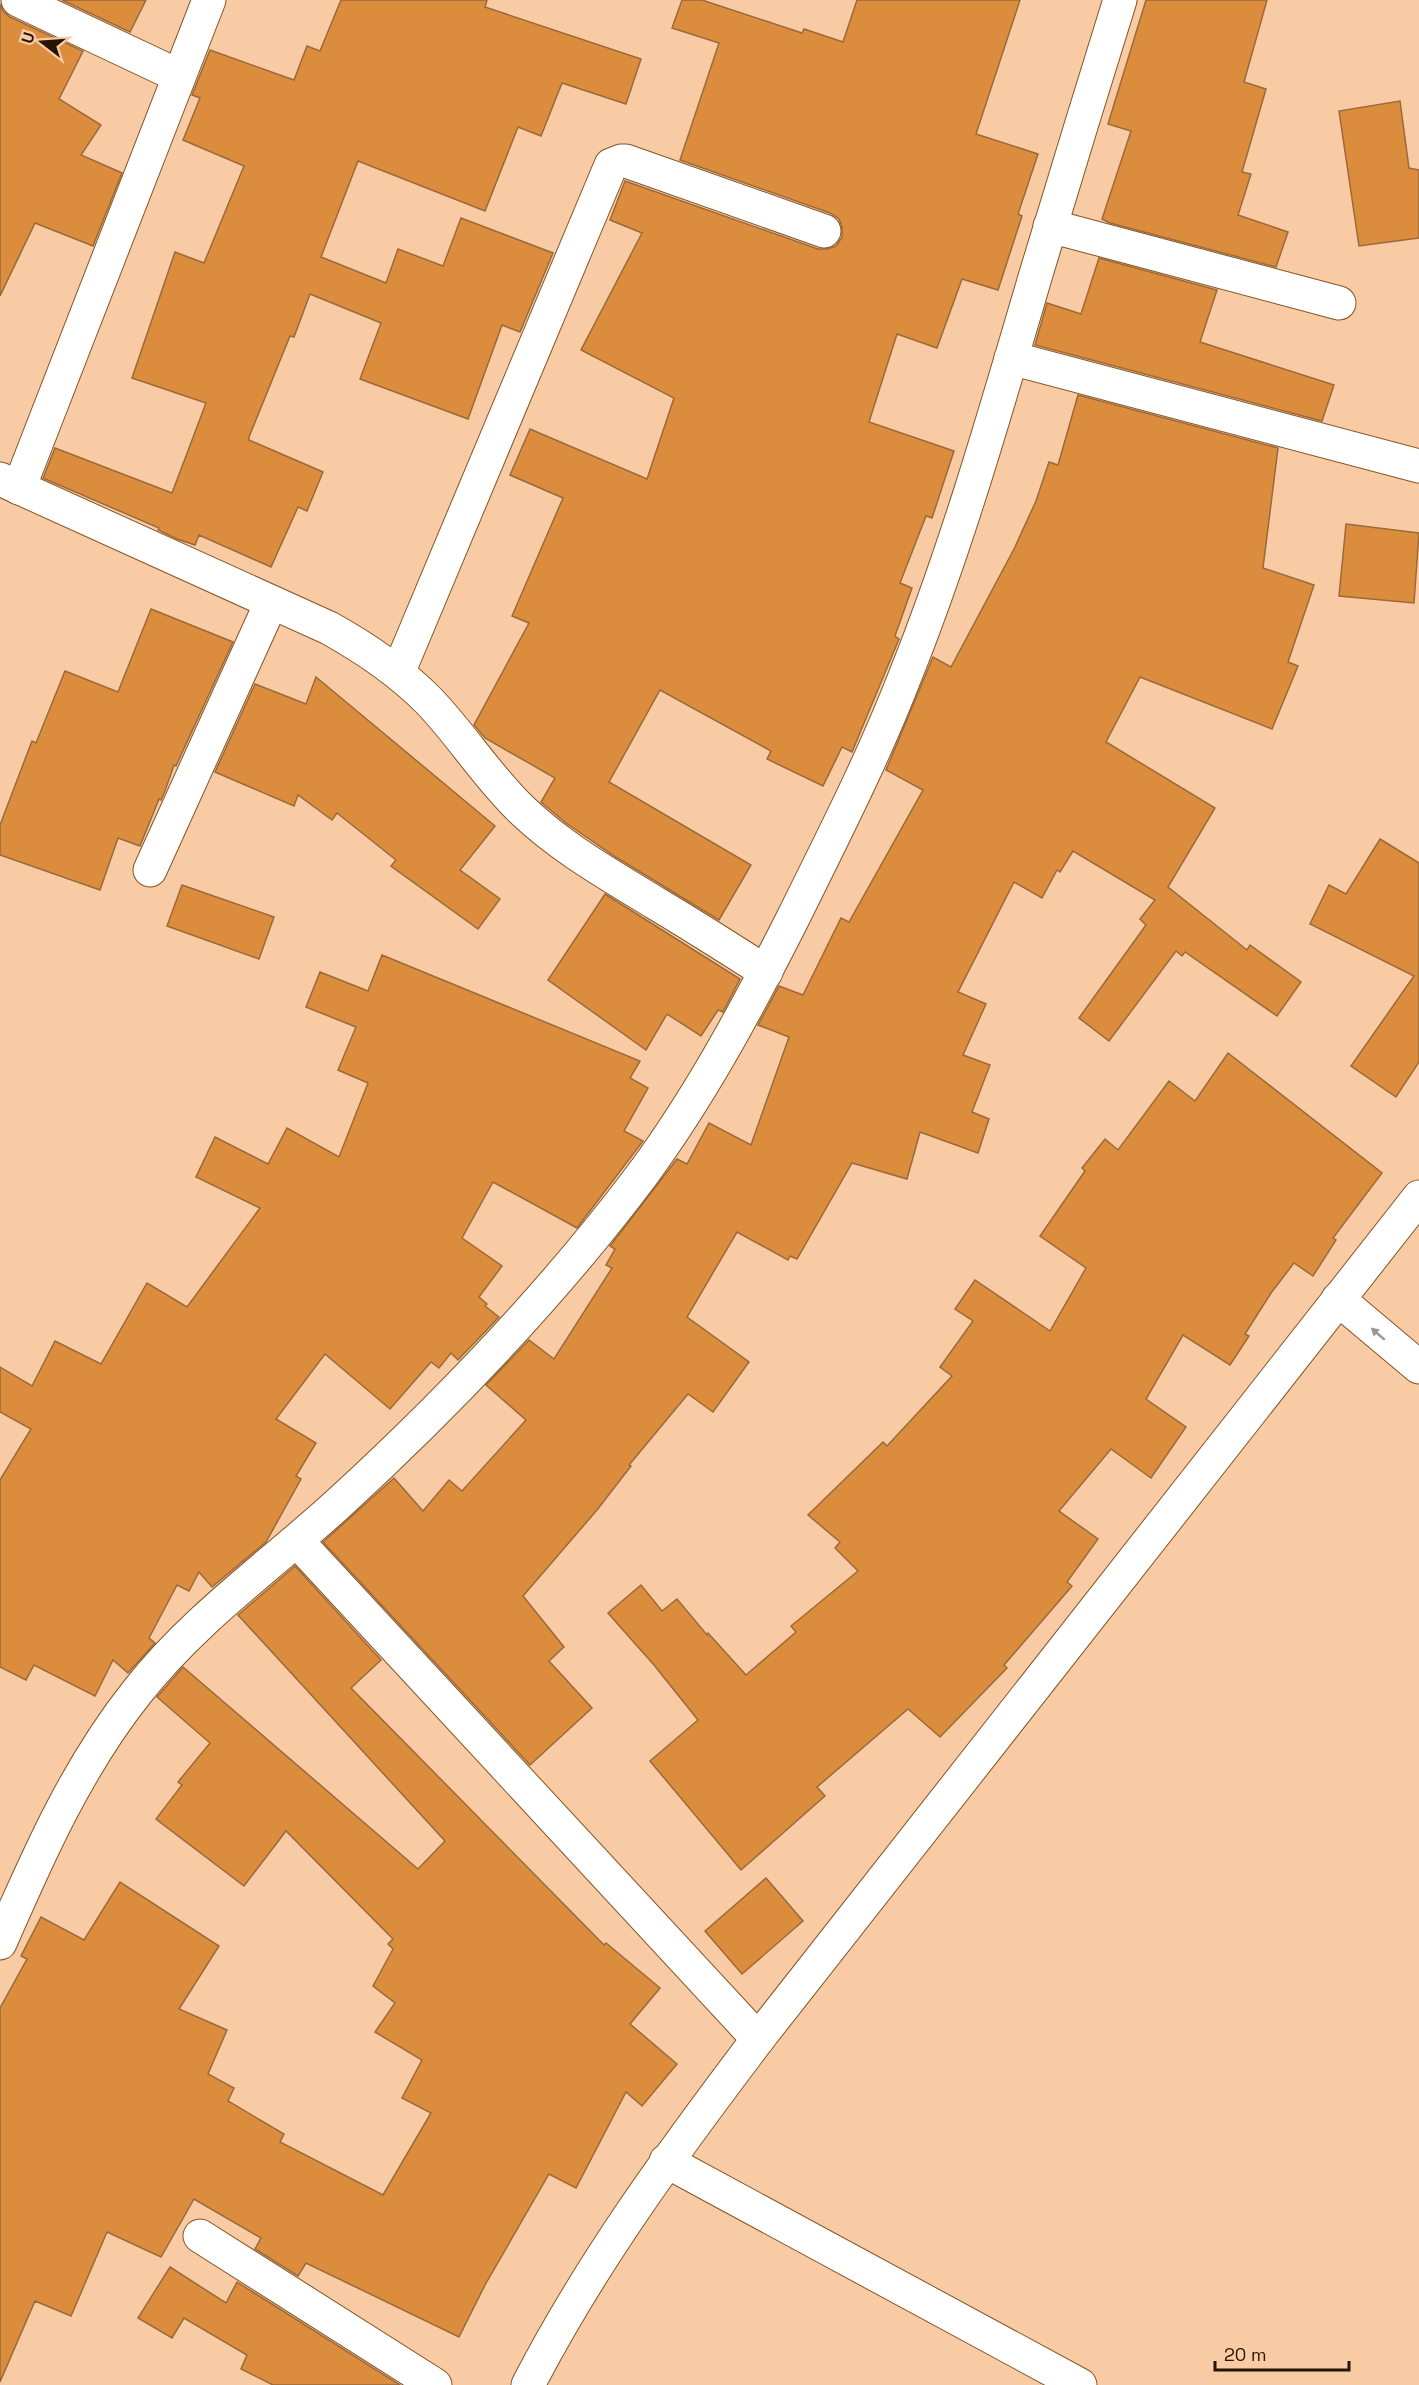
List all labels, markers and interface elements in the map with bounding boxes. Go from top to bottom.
north arrow [12,12,72,72]
text: U [17,30,40,46]
one-way arrow [1371,1328,1386,1341]
scale bar [1215,2334,1348,2372]
text: 20 m [1224,2343,1267,2366]

